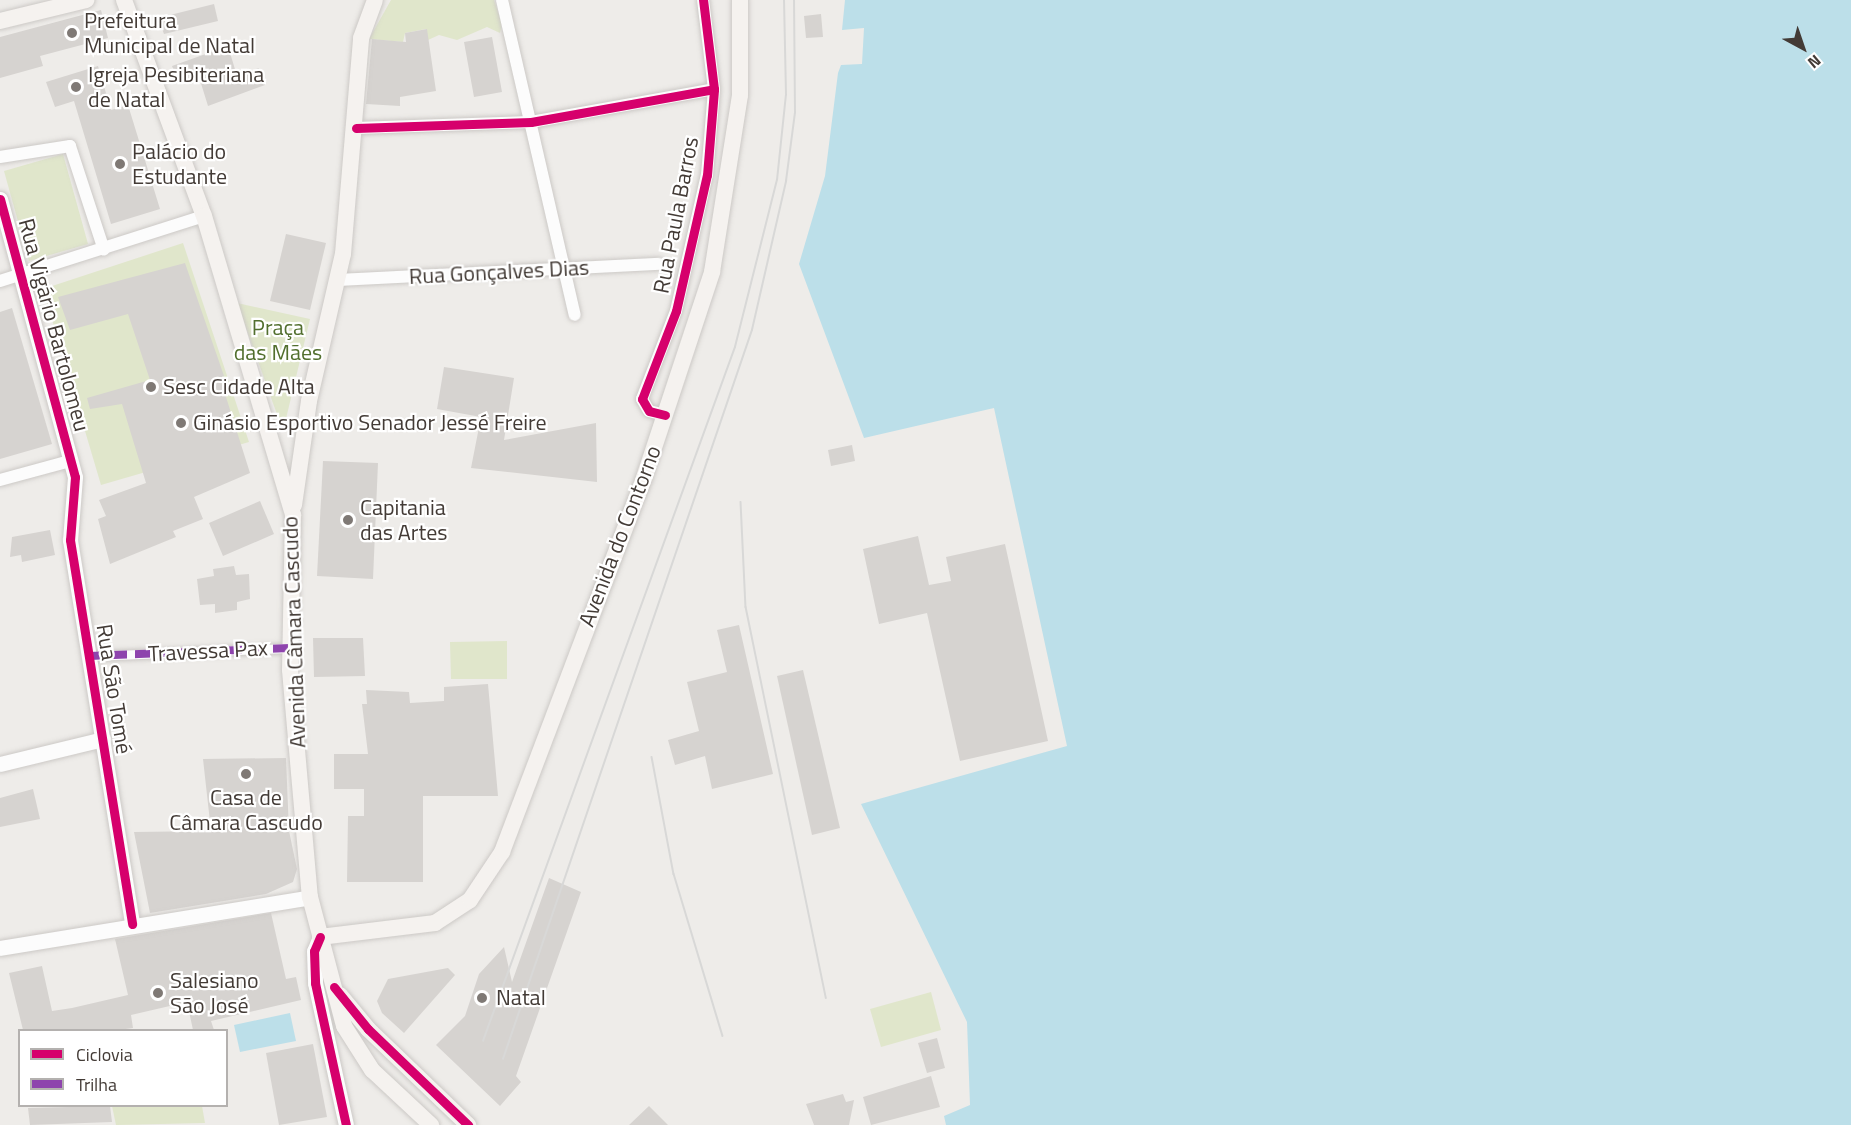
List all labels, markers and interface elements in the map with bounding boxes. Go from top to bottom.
place label: Prefeitura Municipal de Natal [84,7,255,58]
north arrow [1773,18,1833,78]
marker: Prefeitura Municipal de Natal [65,26,79,40]
text: N [1803,49,1827,75]
place label: Igreja Pesibiteriana de Natal [88,61,264,112]
marker: Igreja Pesibiteriana de Natal [69,80,83,94]
street label: Rua Paula Barros [648,134,704,296]
place label: Palácio do Estudante [132,138,227,190]
marker: Palácio do Estudante [113,157,127,171]
street label: Rua Vigário Bartolomeu [13,216,95,434]
street label: Rua Gonçalves Dias [408,254,590,290]
park label: Praça das Mães [234,314,322,366]
place label: Sesc Cidade Alta [163,374,315,400]
marker: Sesc Cidade Alta [144,380,158,394]
place label: Ginásio Esportivo Senador Jessé Freire [193,410,547,436]
marker: Ginásio Esportivo Senador Jessé Freire [174,416,188,430]
street label: Avenida do Contorno [573,442,667,630]
place label: Capitania das Artes [360,494,448,546]
marker: Capitania das Artes [341,513,355,527]
street label: Avenida Câmara Cascudo [277,516,311,748]
street label: Rua São Tomé [91,622,137,756]
street label: Travessa Pax [147,635,269,667]
marker: Casa de Câmara Cascudo [239,767,253,781]
place label: Casa de Câmara Cascudo [169,784,323,836]
place label: Salesiano São José [170,967,259,1018]
place label: Natal [496,985,546,1011]
marker: Salesiano São José [151,986,165,1000]
marker: Natal [473,989,491,1007]
legend [18,1029,228,1107]
text: Ciclovia [76,1041,133,1068]
text: Trilha [76,1071,117,1098]

